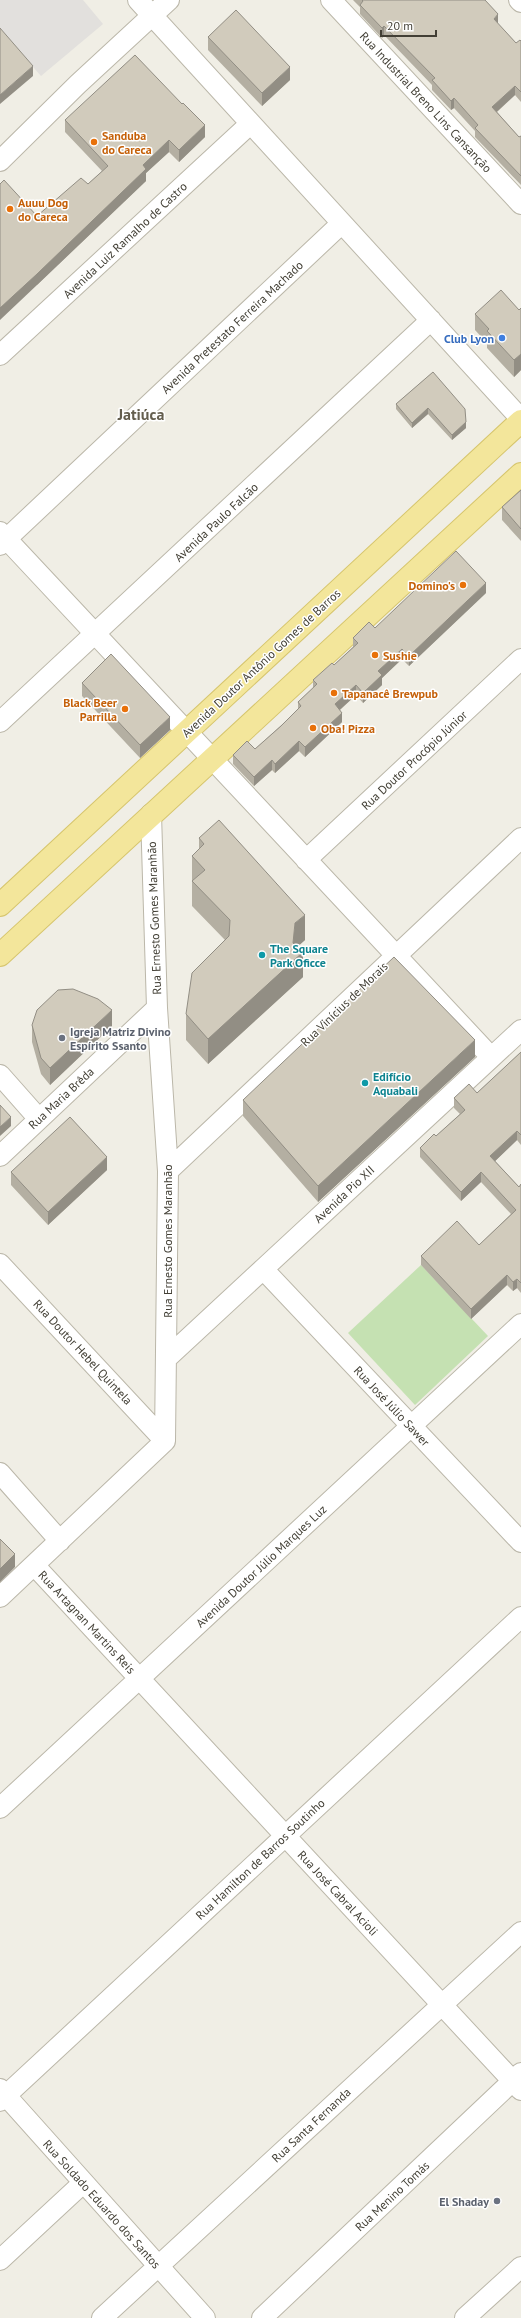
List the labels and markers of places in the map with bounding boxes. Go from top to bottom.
place label: Sanduba do Careca [102,128,152,157]
marker: Sanduba do Careca [89,137,99,147]
place label: Auuu Dog do Careca [18,195,68,224]
marker: Auuu Dog do Careca [5,204,15,214]
place label: Club Lyon [444,331,494,346]
marker: Club Lyon [497,333,507,343]
place label: Domino's [409,578,455,593]
marker: Domino's [458,580,468,590]
place label: Sushie [383,648,417,663]
marker: Sushie [370,650,380,660]
place label: Tapanacê Brewpub [342,686,438,701]
marker: Tapanacê Brewpub [329,688,339,698]
place label: Black Beer Parrilla [63,695,118,724]
marker: Black Beer Parrilla [120,704,130,714]
place label: Oba! Pizza [321,721,375,736]
marker: Oba! Pizza [308,723,318,733]
place label: The Square Park Oficce [270,941,328,970]
marker: The Square Park Oficce [257,950,267,960]
place label: Igreja Matriz Divino Espírito Ssanto [70,1024,171,1053]
marker: Igreja Matriz Divino Espírito Ssanto [57,1033,67,1043]
place label: Edifício Aquabali [373,1069,418,1098]
marker: Edifício Aquabali [360,1078,370,1088]
place label: El Shaday [439,2194,489,2209]
marker: El Shaday [492,2196,502,2206]

